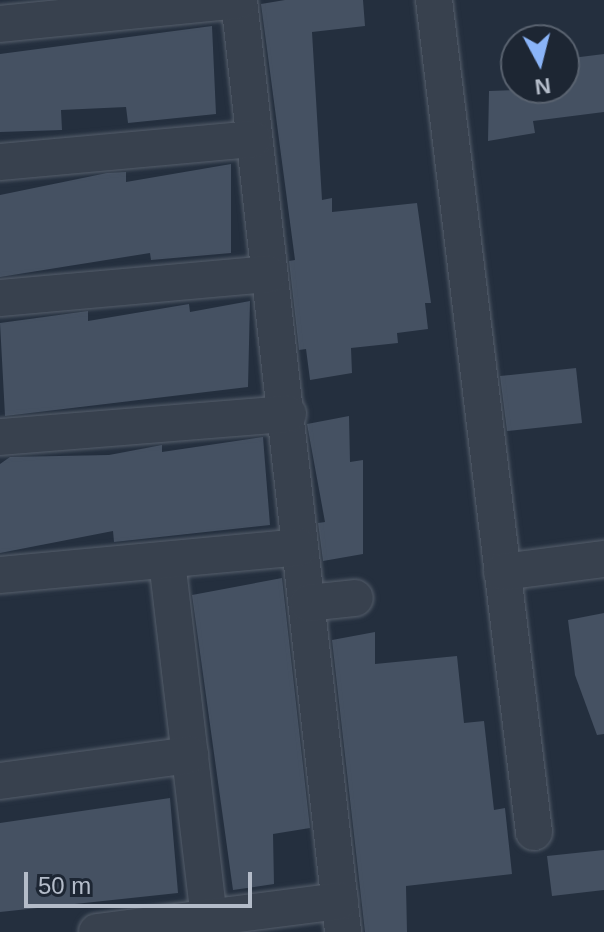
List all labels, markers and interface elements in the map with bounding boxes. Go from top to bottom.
north arrow [500,24,580,104]
text: N [533,73,552,100]
scale bar [28,856,256,906]
text: 50 m [38,872,91,899]

